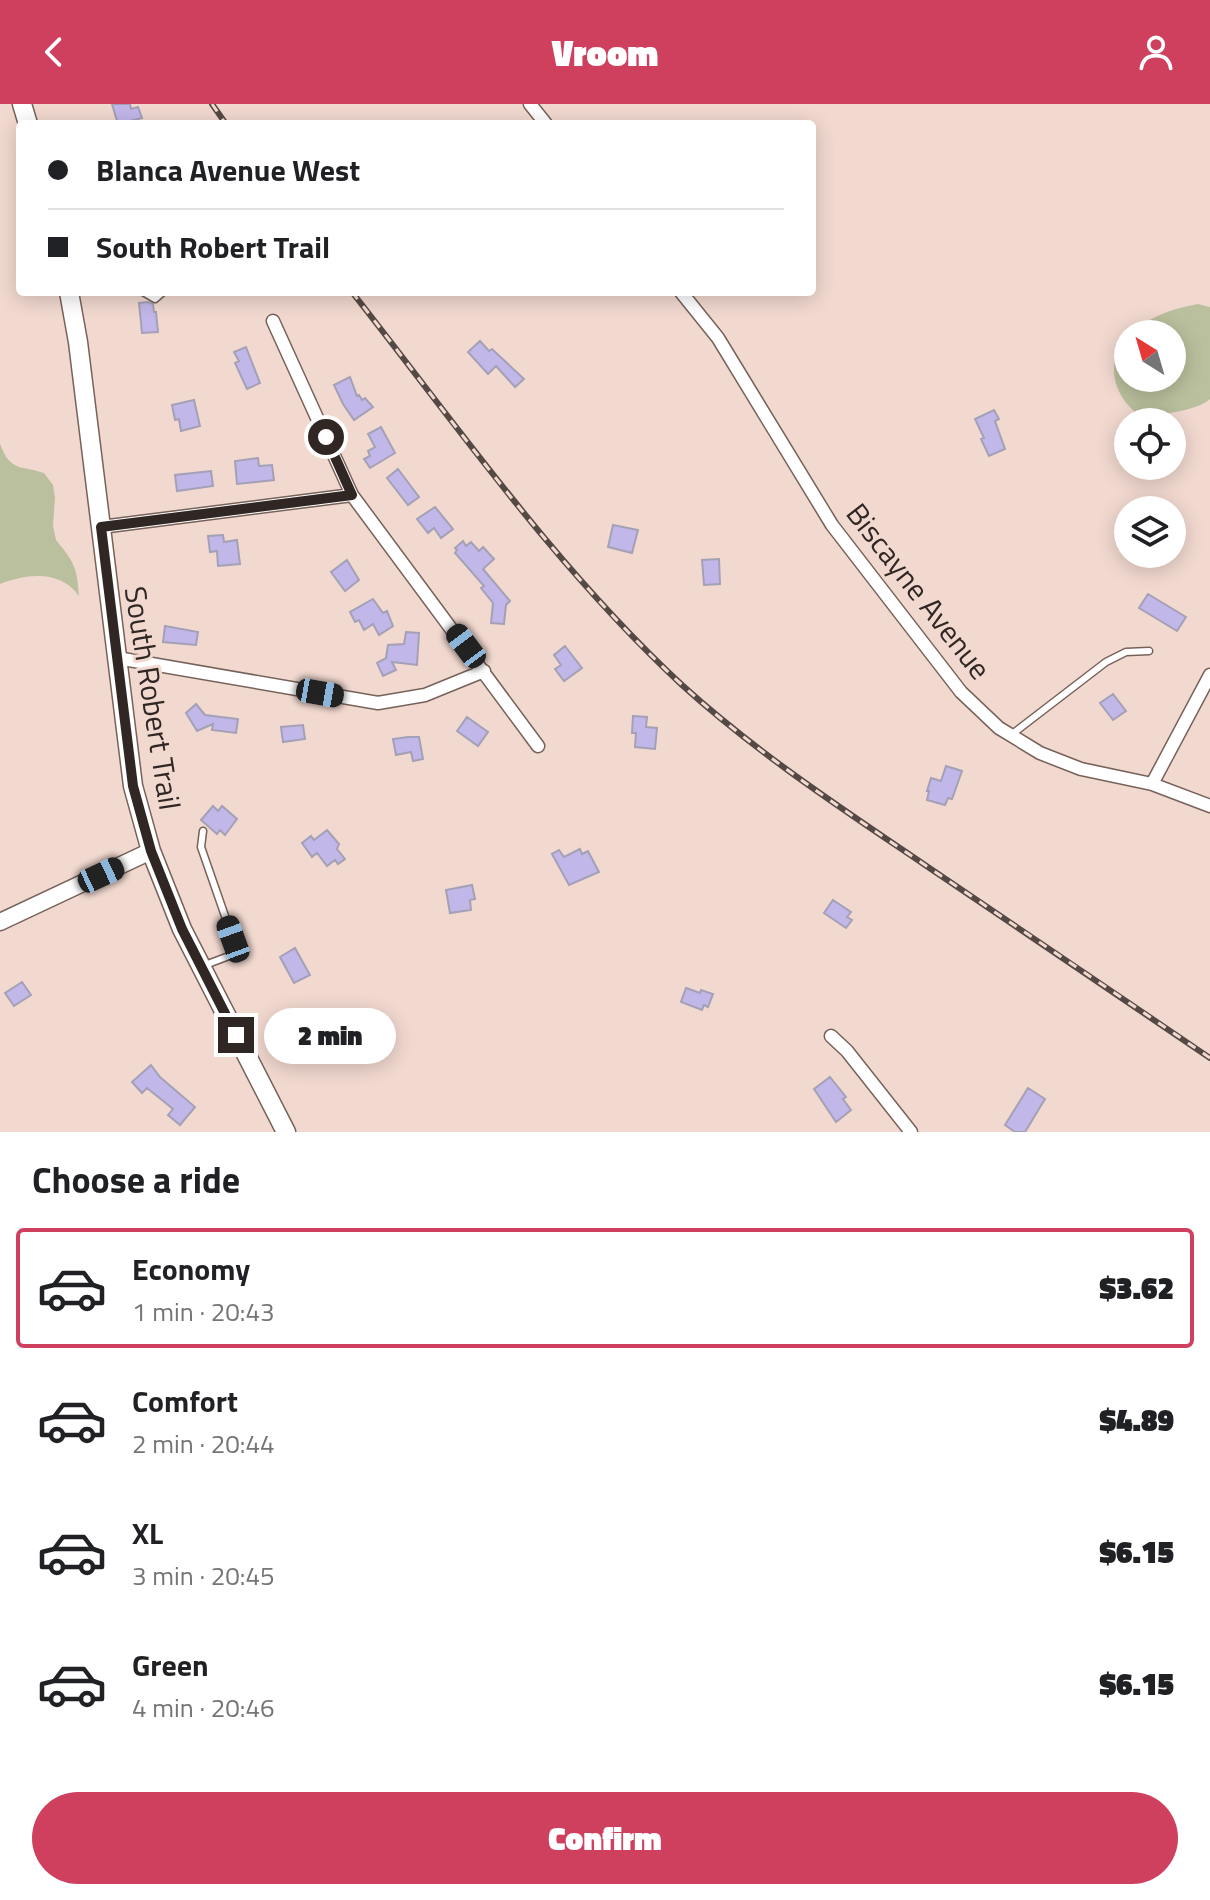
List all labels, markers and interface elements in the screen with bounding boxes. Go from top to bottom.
text: Vroom [552,25,658,80]
icon: back [32,30,76,74]
icon: person [1134,30,1178,74]
text: Blanca Avenue West [96,147,360,193]
text: South Robert Trail [96,224,330,270]
north arrow [1114,320,1186,392]
map controls [1114,320,1186,568]
button: locate [1114,408,1186,480]
route start [308,419,344,455]
street label: Biscayne Avenue [835,493,1003,689]
button: layers [1114,496,1186,568]
street label: South Robert Trail [113,583,193,813]
car [442,620,490,672]
car [294,677,346,709]
car [74,854,128,896]
car [214,912,252,966]
callout: 2 min [264,1007,396,1063]
text: 2 min [298,1016,362,1055]
route end [218,1017,254,1053]
text: Choose a ride [32,1152,240,1207]
text: Economy [132,1246,250,1292]
icon: car [36,1252,108,1324]
text: $3.62 [1100,1265,1174,1311]
text: 1 min · 20:43 [132,1292,275,1331]
text: Comfort [132,1378,238,1424]
icon: car [36,1384,108,1456]
text: $4.89 [1100,1397,1174,1443]
text: 2 min · 20:44 [132,1424,275,1463]
text: XL [132,1510,163,1556]
icon: car [36,1516,108,1588]
text: $6.15 [1100,1529,1174,1575]
text: 3 min · 20:45 [132,1556,275,1595]
text: Green [132,1642,209,1688]
icon: car [36,1648,108,1720]
text: $6.15 [1100,1661,1174,1707]
text: 4 min · 20:46 [132,1688,275,1727]
button: Confirm [32,1792,1178,1884]

